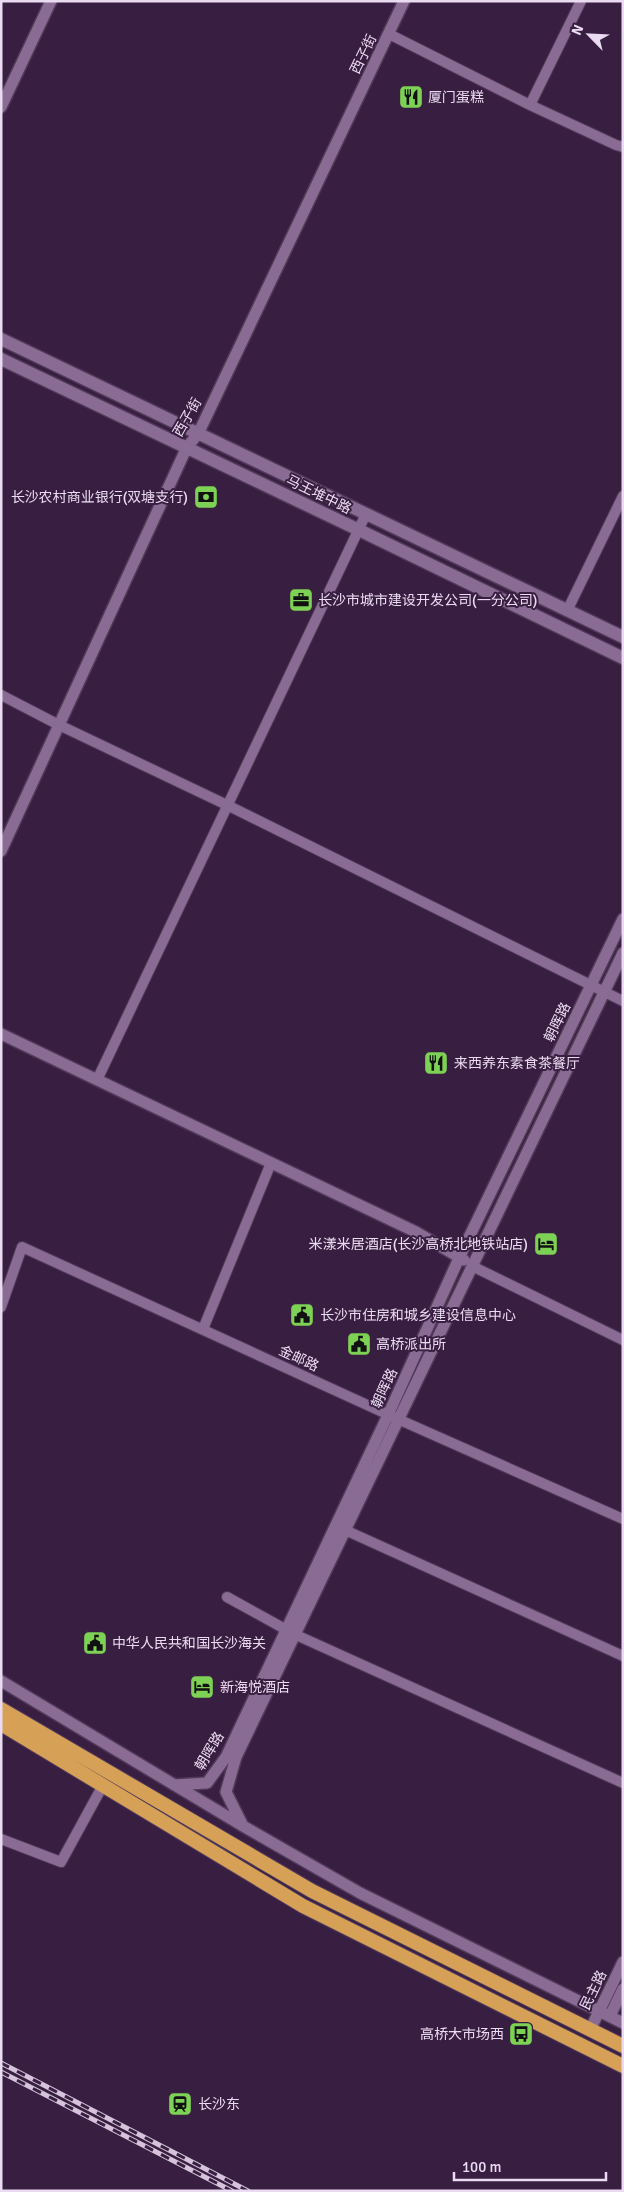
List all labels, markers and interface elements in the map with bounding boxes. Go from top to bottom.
north arrow [564,10,614,60]
text: N [568,22,587,38]
street label: 西子街 [347,32,380,77]
restaurant icon: 厦门蛋糕 [398,84,424,110]
place label: 厦门蛋糕 [428,89,484,106]
street label: 西子街 [170,395,205,440]
street label: 马王堆中路 [284,471,354,517]
bank icon: 长沙农村商业银行(双塘支行) [193,484,219,510]
place label: 长沙农村商业银行(双塘支行) [11,489,188,506]
office icon: 长沙市城市建设开发公司(一分公司) [288,587,314,613]
place label: 长沙市城市建设开发公司(一分公司) [318,592,537,609]
street label: 朝晖路 [541,1000,574,1045]
restaurant icon: 来西养东素食茶餐厅 [423,1050,449,1076]
place label: 来西养东素食茶餐厅 [454,1055,580,1072]
hotel icon: 米漾米居酒店(长沙高桥北地铁站店) [533,1231,559,1257]
place label: 米漾米居酒店(长沙高桥北地铁站店) [309,1236,528,1253]
public building icon: 长沙市住房和城乡建设信息中心 [289,1302,315,1328]
place label: 长沙市住房和城乡建设信息中心 [320,1307,516,1324]
public building icon: 高桥派出所 [346,1331,372,1357]
place label: 高桥派出所 [376,1336,446,1353]
street label: 金邮路 [276,1342,321,1375]
street label: 朝晖路 [368,1366,401,1411]
public building icon: 中华人民共和国长沙海关 [82,1630,108,1656]
place label: 中华人民共和国长沙海关 [112,1635,266,1652]
hotel icon: 新海悦酒店 [189,1674,215,1700]
place label: 新海悦酒店 [220,1679,290,1696]
street label: 朝晖路 [191,1729,228,1774]
street label: 民主路 [577,1968,610,2013]
bus stop icon: 高桥大市场西 [508,2021,534,2047]
place label: 高桥大市场西 [420,2026,504,2043]
station icon: 长沙东 [167,2091,193,2117]
place label: 长沙东 [198,2096,240,2113]
scale bar [454,2150,606,2182]
text: 100 m [462,2158,502,2176]

